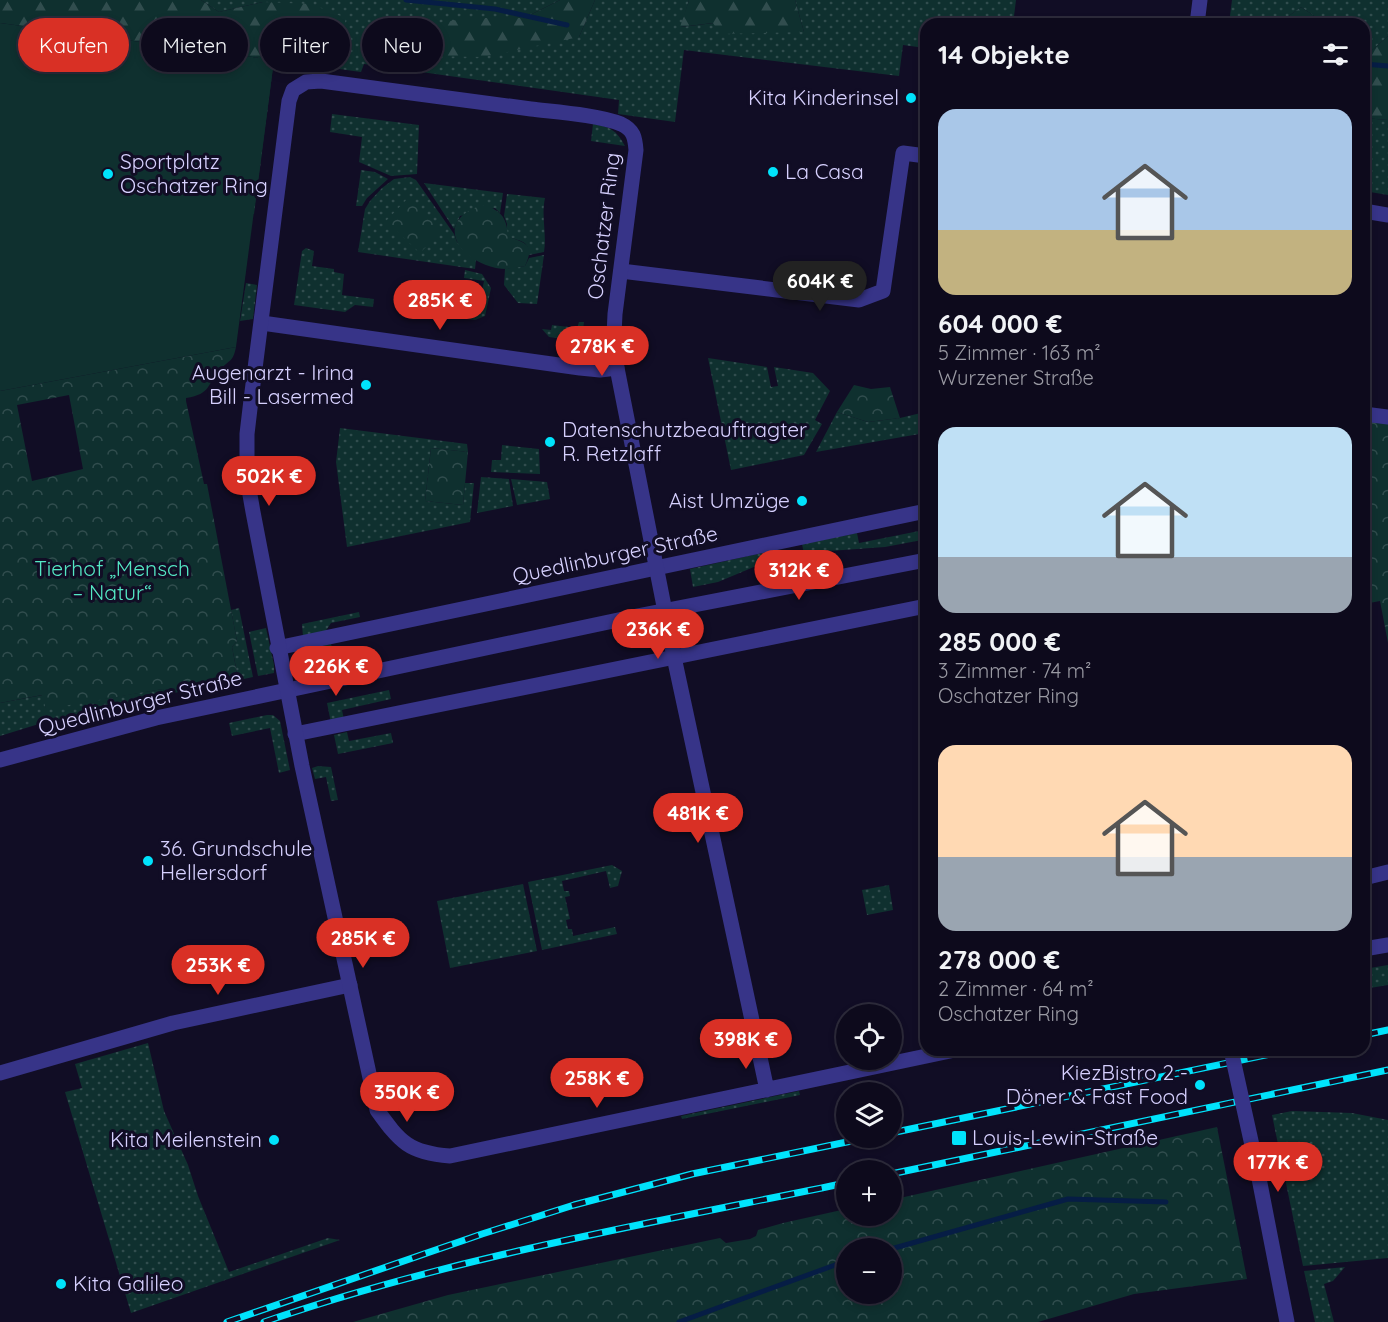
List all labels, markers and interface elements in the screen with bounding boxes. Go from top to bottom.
chip: Kaufen [18,18,129,72]
chip: Mieten [141,18,248,72]
chip: Filter [260,18,350,72]
chip: Neu [362,18,443,72]
text: 14 Objekte [938,38,1070,71]
icon: filters [1319,38,1352,71]
place label: Kita Kinderinsel [748,84,899,110]
marker: Kita Kinderinsel [904,91,918,105]
place label: Sportplatz Oschatzer Ring [120,148,268,198]
icon: home [1091,148,1199,256]
street label: Oschatzer Ring [581,151,625,301]
place label: La Casa [785,158,864,184]
marker: La Casa [766,165,780,179]
marker: Sportplatz Oschatzer Ring [101,167,115,181]
pin: 604K € [771,261,869,312]
text: 604K € [787,268,853,293]
pin: 285K € [391,280,489,331]
text: 285K € [407,287,473,312]
text: 604 000 € [938,307,1062,340]
pin: 278K € [553,326,651,377]
text: 278K € [570,333,634,358]
text: 5 Zimmer · 163 m² [938,340,1101,365]
place label: Augenarzt - Irina Bill - Lasermed [192,359,354,409]
text: Wurzener Straße [938,365,1094,390]
marker: Augenarzt - Irina Bill - Lasermed [359,378,373,392]
place label: Datenschutzbeauftragter R. Retzlaff [562,416,807,466]
marker: Datenschutzbeauftragter R. Retzlaff [543,435,557,449]
pin: 502K € [220,456,318,507]
text: 502K € [236,463,302,488]
icon: home [1091,466,1199,574]
place label: Aist Umzüge [669,487,790,513]
marker: Aist Umzüge [795,494,809,508]
street label: Quedlinburger Straße [510,520,720,588]
pin: 312K € [750,550,848,601]
park label: Tierhof „Mensch – Natur“ [34,555,190,605]
text: 312K € [768,557,830,582]
pin: 236K € [609,609,707,660]
text: 236K € [626,616,690,641]
text: 285 000 € [938,625,1061,658]
pin: 226K € [287,646,385,697]
text: 226K € [303,653,369,678]
text: 3 Zimmer · 74 m² [938,658,1091,683]
street label: Quedlinburger Straße [35,664,244,740]
text: Oschatzer Ring [938,683,1079,708]
icon: home [1091,784,1199,892]
pin: 481K € [649,793,747,844]
text: 481K € [667,800,729,825]
place label: 36. Grundschule Hellersdorf [160,835,312,885]
marker: 36. Grundschule Hellersdorf [141,854,155,868]
pin: 285K € [314,918,412,969]
text: 285K € [330,925,396,950]
text: 278 000 € [938,943,1060,976]
pin: 253K € [169,945,267,996]
text: 253K € [186,952,250,977]
text: 2 Zimmer · 64 m² [938,976,1094,1001]
text: Oschatzer Ring [938,1001,1079,1026]
map controls [836,1004,902,1304]
button: locate [836,1004,902,1070]
pin: 398K € [697,1019,795,1070]
text: 398K € [714,1026,778,1051]
pin: 258K € [548,1058,646,1109]
place label: KiezBistro 2 - Döner & Fast Food [1006,1059,1188,1109]
text: 258K € [564,1065,630,1090]
pin: 350K € [358,1072,456,1123]
marker: KiezBistro 2 - Döner & Fast Food [1193,1078,1207,1092]
text: 350K € [374,1079,440,1104]
button: layers [836,1082,902,1148]
place label: Louis-Lewin-Straße [972,1124,1158,1150]
place label: Kita Meilenstein [110,1126,262,1152]
marker: Louis-Lewin-Straße [950,1129,968,1147]
marker: Kita Meilenstein [267,1133,281,1147]
pin: 177K € [1229,1142,1327,1193]
text: 177K € [1248,1149,1308,1174]
button: + [836,1160,902,1226]
button: − [836,1238,902,1304]
place label: Kita Galileo [73,1270,183,1296]
marker: Kita Galileo [54,1277,68,1291]

